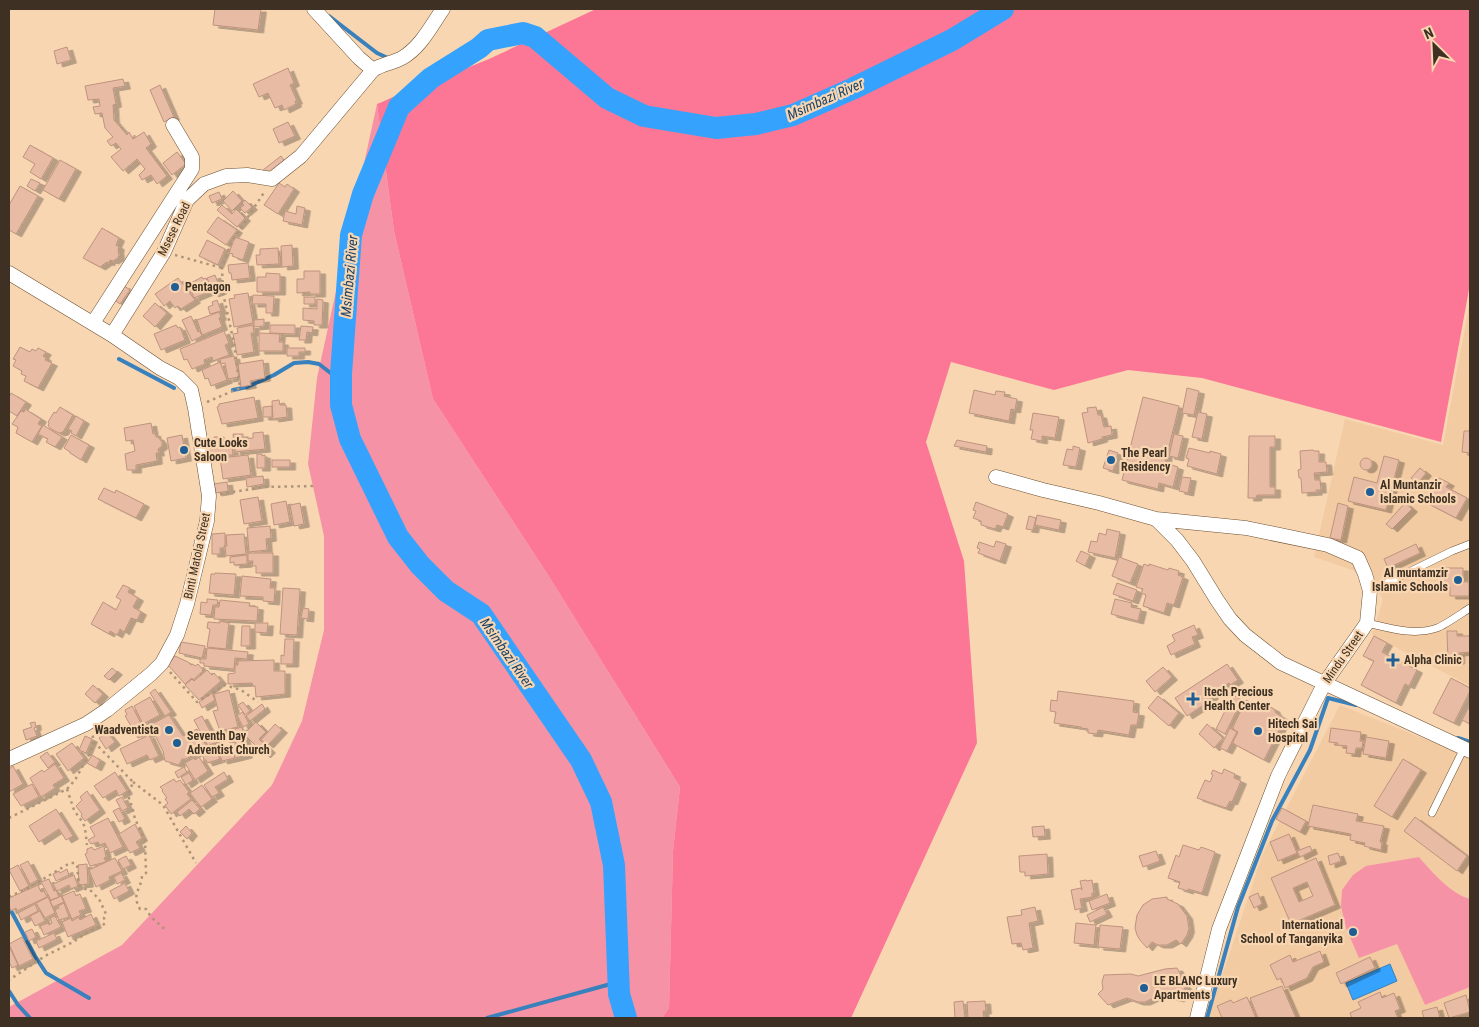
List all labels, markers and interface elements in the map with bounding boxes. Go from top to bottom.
north arrow [1409,20,1459,70]
text: N [1422,24,1436,42]
water label: Msimbazi River [784,75,866,123]
street label: Msese Road [155,200,193,258]
water label: Msimbazi River [337,234,361,317]
place label: Pentagon [185,280,231,294]
marker: Pentagon [169,281,181,293]
place label: Cute Looks Saloon [194,436,248,464]
marker: Cute Looks Saloon [178,444,190,456]
place label: The Pearl Residency [1121,446,1171,474]
marker: The Pearl Residency [1105,454,1117,466]
place label: Al Muntanzir Islamic Schools [1380,478,1456,506]
marker: Al Muntanzir Islamic Schools [1364,486,1376,498]
street label: Binti Matola Street [181,511,213,600]
place label: Al muntamzir Islamic Schools [1372,566,1449,594]
marker: Al muntamzir Islamic Schools [1452,574,1464,586]
water label: Msimbazi River [477,615,538,692]
street label: Mindu Street [1320,628,1366,686]
marker: Alpha Clinic [1386,653,1400,667]
place label: Alpha Clinic [1404,653,1462,667]
place label: Itech Precious Health Center [1204,685,1274,713]
marker: Itech Precious Health Center [1186,692,1200,706]
place label: Hitech Sai Hospital [1268,717,1317,745]
place label: Waadventista [95,723,159,737]
marker: Waadventista [163,724,175,736]
marker: Hitech Sai Hospital [1252,725,1264,737]
place label: Seventh Day Adventist Church [187,729,270,757]
marker: Seventh Day Adventist Church [171,737,183,749]
place label: International School of Tanganyika [1241,918,1343,946]
marker: International School of Tanganyika [1347,926,1359,938]
place label: LE BLANC Luxury Apartments [1154,974,1238,1002]
marker: LE BLANC Luxury Apartments [1138,982,1150,994]

